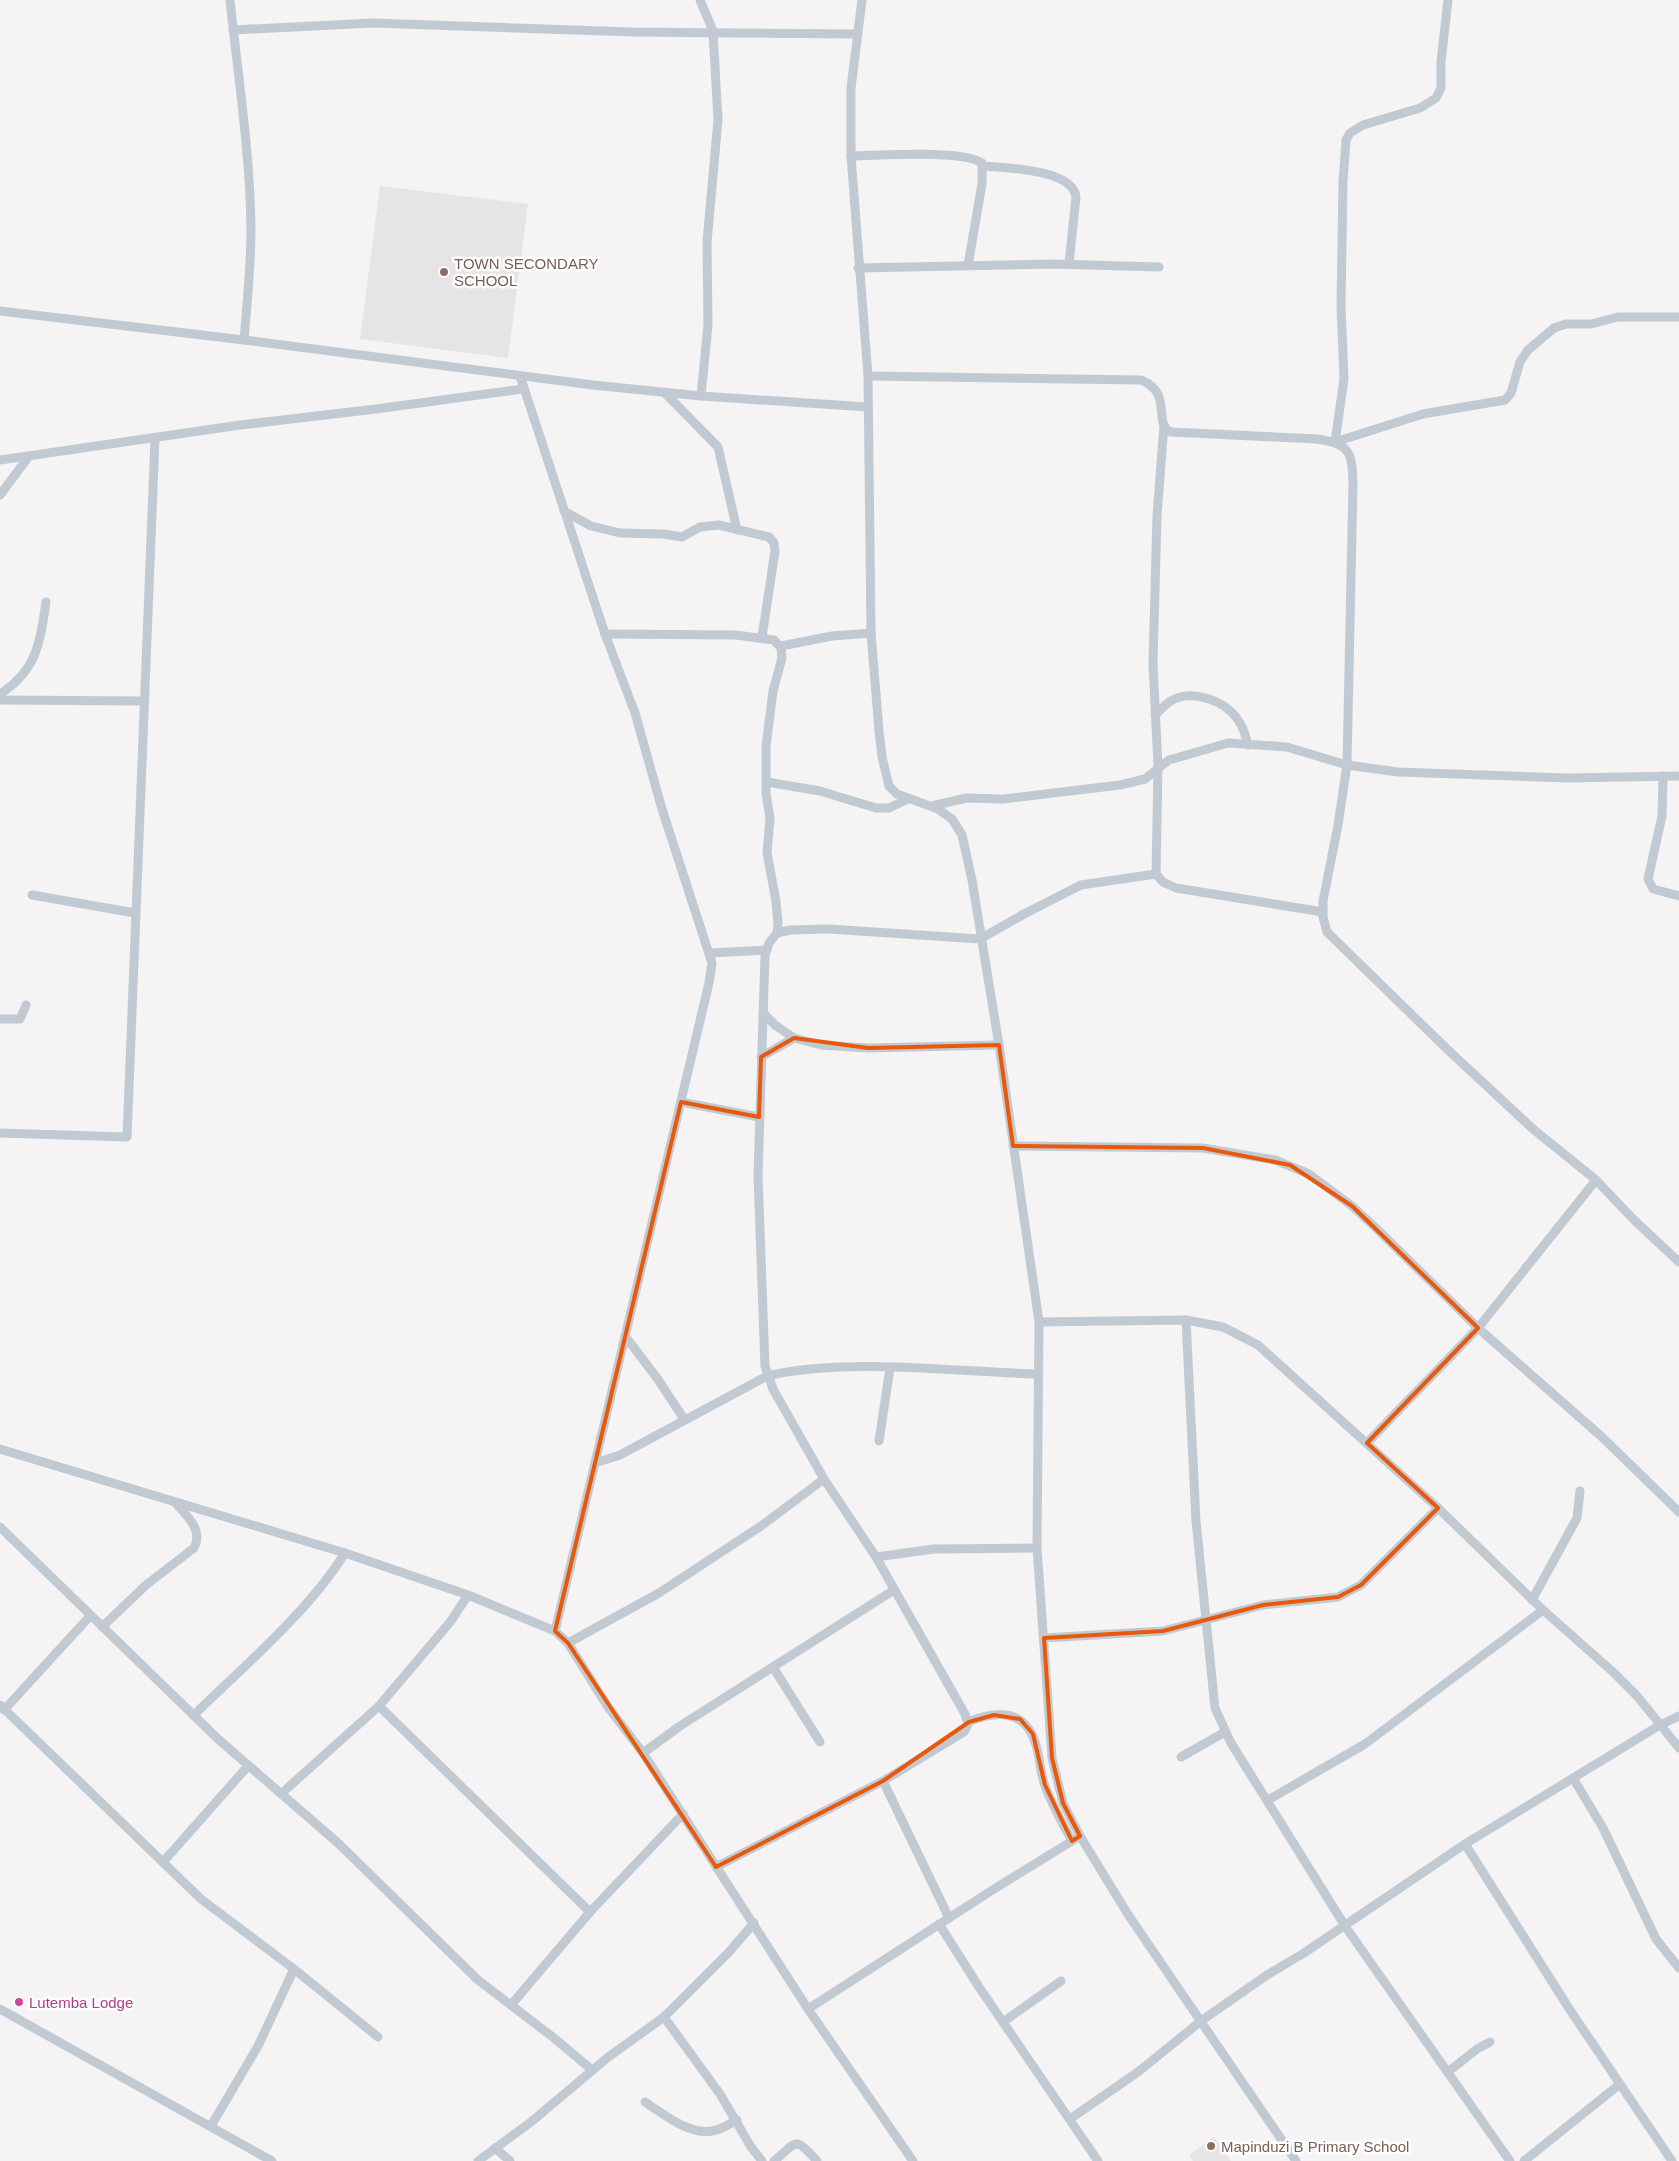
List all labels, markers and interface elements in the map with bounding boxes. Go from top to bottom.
place label: TOWN SECONDARY SCHOOL [454,255,598,289]
marker: TOWN SECONDARY SCHOOL [438,266,450,278]
place label: Lutemba Lodge [29,1994,133,2011]
marker: Lutemba Lodge [13,1996,25,2008]
place label: Mapinduzi B Primary School [1221,2138,1409,2155]
marker: Mapinduzi B Primary School [1205,2140,1217,2152]

